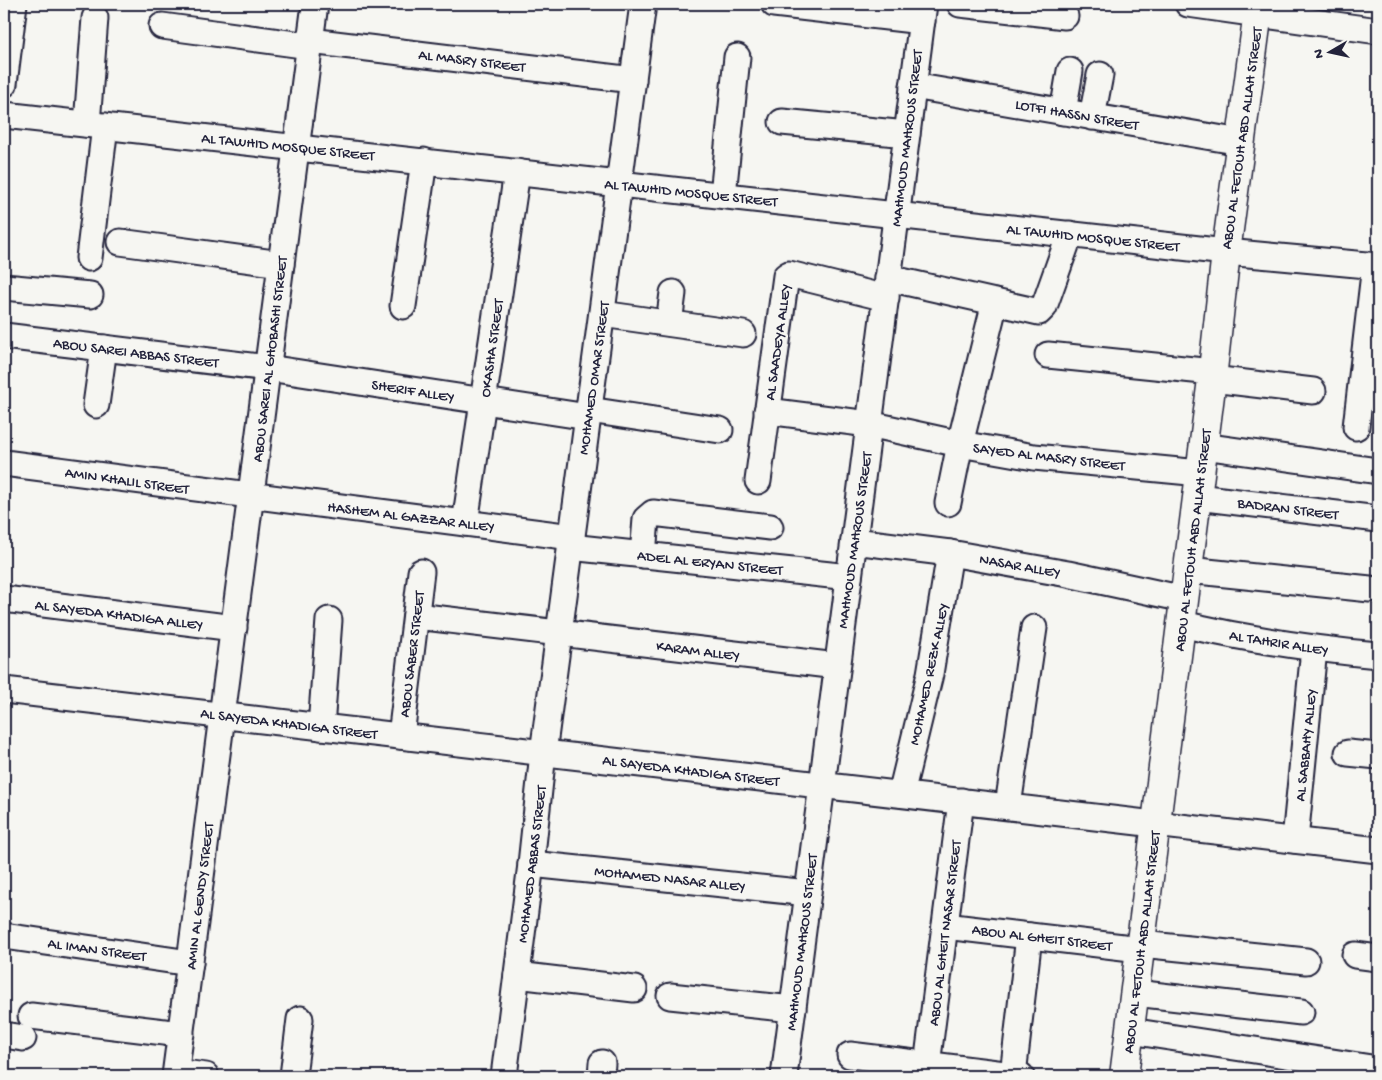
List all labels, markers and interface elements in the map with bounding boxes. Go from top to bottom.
street label: ABOU AL FETOUH ABD ALLAH STREET [1218,25,1268,250]
north arrow [1304,28,1354,78]
street label: AL MASRY STREET [417,46,527,78]
street label: MAHMOUD MAHROUS STREET [888,48,928,228]
text: N [1311,48,1329,59]
street label: LOTFI HASSN STREET [1014,96,1141,136]
street label: AL TAWHID MOSQUE STREET [200,130,376,166]
street label: AL TAWHID MOSQUE STREET [603,176,779,212]
street label: AL TAWHID MOSQUE STREET [1005,221,1181,257]
street label: ABOU SAREI AL GHOBASHI STREET [249,254,293,463]
street label: AL SAADEYA ALLEY [762,283,796,402]
street label: OKASHA STREET [477,297,509,399]
street label: MOHAMED OMAR STREET [575,299,615,456]
street label: ABOU SAREI ABBAS STREET [52,335,221,373]
street label: SHERIF ALLEY [370,377,455,407]
street label: ABOU AL FETOUH ABD ALLAH STREET [1171,427,1217,652]
street label: SAYED AL MASRY STREET [972,440,1127,476]
street label: MAHMOUD MAHROUS STREET [835,450,877,630]
street label: AMIN KHALIL STREET [64,464,191,500]
street label: BADRAN STREET [1235,495,1340,525]
street label: HASHEM AL GAZZAR ALLEY [326,499,495,537]
street label: ADEL AL ERYAN STREET [636,547,785,581]
street label: NASAR ALLEY [978,551,1062,583]
street label: ABOU SABER STREET [396,589,430,718]
street label: AL SAYEDA KHADIGA ALLEY [34,597,204,635]
street label: MOHAMED REZK ALLEY [906,602,954,747]
street label: AL TAHRIR ALLEY [1228,627,1330,661]
street label: KARAM ALLEY [655,638,741,666]
street label: AL SABBAHY ALLEY [1292,688,1322,802]
street label: AL SAYEDA KHADIGA STREET [199,705,379,745]
street label: AL SAYEDA KHADIGA STREET [601,752,781,792]
street label: MOHAMED ABBAS STREET [514,783,552,944]
street label: AMIN AL GENDY STREET [183,820,219,971]
street label: ABOU AL FETOUH ABD ALLAH STREET [1120,829,1166,1054]
street label: ABOU AL GHEIT NASAR STREET [926,838,966,1027]
street label: MAHMOUD MAHROUS STREET [783,852,823,1032]
street label: MOHAMED NASAR ALLEY [593,863,746,897]
street label: ABOU AL GHEIT STREET [971,921,1114,957]
street label: AL IMAN STREET [46,935,148,967]

